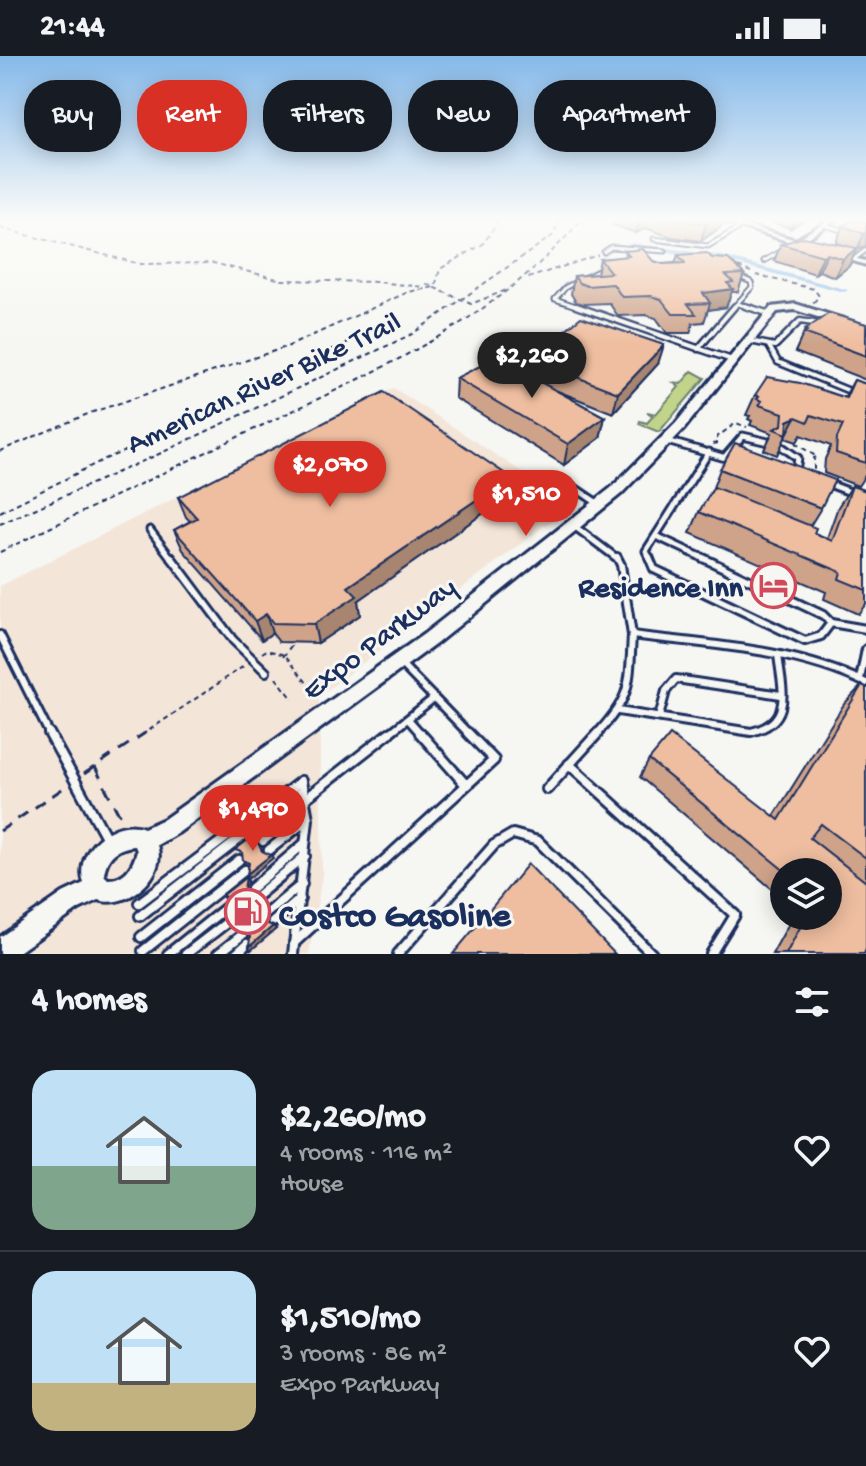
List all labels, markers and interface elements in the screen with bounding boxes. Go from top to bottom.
text: 21:44 [40,11,105,46]
chip: Buy [24,80,121,152]
chip: Rent [137,80,247,152]
chip: Filters [263,80,392,152]
chip: New [408,80,518,152]
chip: Apartment [534,80,716,152]
street label: American River Bike Trail [122,306,407,464]
pin: $2,260 [467,332,597,400]
text: $2,260 [495,342,569,373]
pin: $2,070 [265,441,395,509]
text: $2,070 [292,451,368,482]
pin: $1,510 [461,470,591,538]
text: $1,510 [491,480,561,511]
hotel icon: Residence Inn [750,562,798,610]
street label: Expo Parkway [297,571,465,710]
place label: Residence Inn [577,573,744,608]
pin: $1,490 [188,785,318,853]
text: $1,490 [218,795,288,826]
map controls [770,858,842,930]
button: layers [770,858,842,930]
fuel station icon: Costco Gasoline [224,888,272,936]
place label: Costco Gasoline [279,897,512,940]
icon: filters [790,980,834,1024]
text: 4 homes [32,982,146,1022]
text: $2,260/mo [280,1099,426,1139]
icon: home [96,1102,192,1198]
icon: heart [790,1128,834,1172]
text: 4 rooms · 116 m² [280,1139,452,1170]
text: House [280,1170,344,1201]
text: $1,510/mo [280,1300,421,1340]
icon: home [96,1303,192,1399]
icon: heart [790,1329,834,1373]
text: 3 rooms · 86 m² [280,1340,447,1371]
text: Expo Parkway [280,1371,439,1402]

